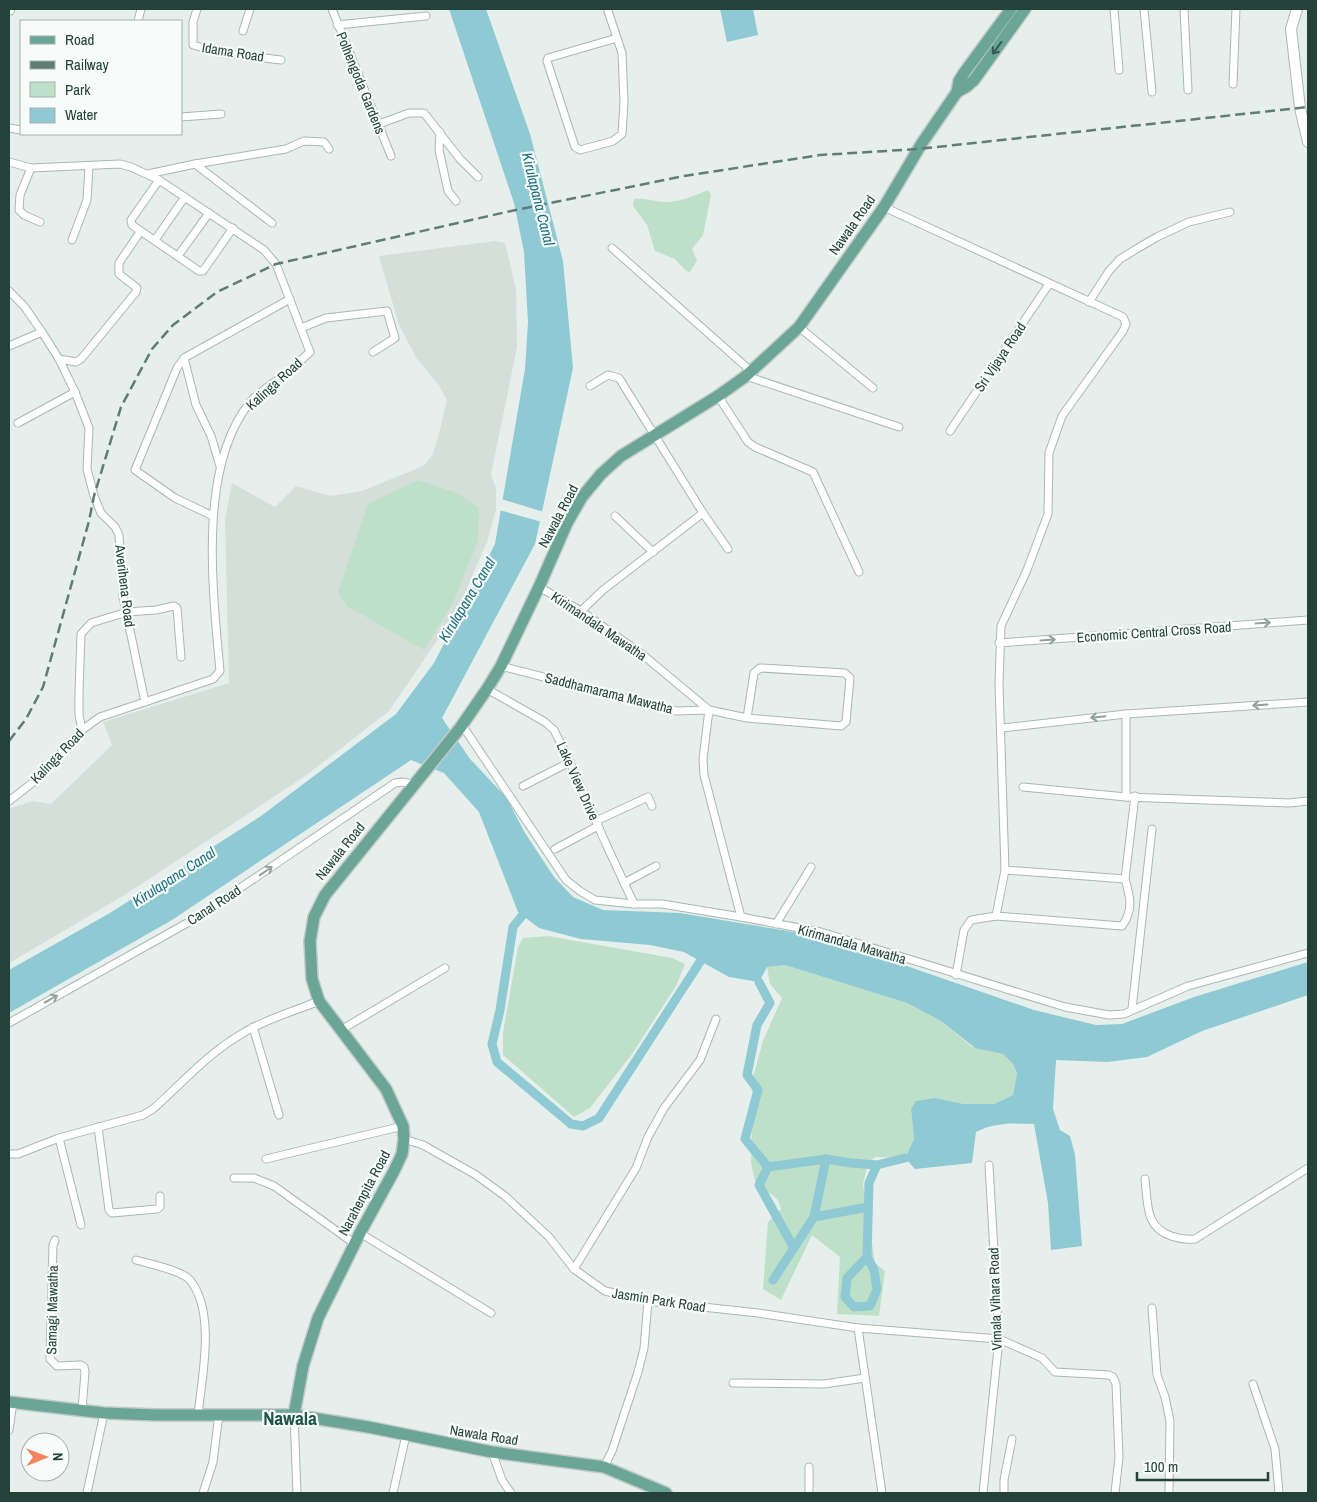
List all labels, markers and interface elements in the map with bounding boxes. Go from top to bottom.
legend [20,20,182,135]
text: Road [65,29,94,50]
street label: Polhengoda Gardens [332,29,390,137]
street label: Idama Road [201,38,265,66]
one-way arrow [991,41,1002,55]
text: Railway [65,54,110,75]
text: Park [65,79,91,100]
text: Water [65,104,97,125]
water label: Kirulapana Canal [517,150,560,248]
street label: Nawala Road [825,192,879,258]
street label: Sri Vijaya Road [970,319,1030,395]
street label: Kalinga Road [242,354,306,414]
street label: Nawala Road [534,481,582,551]
street label: Averihena Road [111,543,139,628]
water label: Kirulapana Canal [433,553,500,646]
street label: Kirimandala Mawatha [548,587,651,665]
street label: Economic Central Cross Road [1076,618,1232,646]
one-way arrow [1254,619,1270,628]
one-way arrow [1040,635,1056,644]
street label: Saddhamarama Mawatha [543,668,676,718]
one-way arrow [1252,700,1268,710]
one-way arrow [1090,712,1106,722]
street label: Kalinga Road [26,725,88,787]
street label: Lake View Drive [553,739,603,823]
street label: Nawala Road [311,819,369,883]
water label: Kirulapana Canal [128,842,220,911]
one-way arrow [258,866,272,876]
street label: Canal Road [184,881,244,929]
street label: Kirimandala Mawatha [796,920,909,968]
one-way arrow [43,994,58,1003]
street label: Narahenpita Road [334,1147,394,1239]
street label: Vimala Vihara Road [984,1247,1006,1351]
street label: Samagi Mawatha [42,1265,62,1355]
street label: Jasmin Park Road [611,1284,707,1316]
district label: Nawala [263,1405,317,1431]
street label: Nawala Road [449,1421,519,1449]
north arrow [20,1432,70,1482]
scale bar [1137,1450,1268,1482]
text: N [49,1452,67,1461]
text: 100 m [1144,1456,1178,1477]

